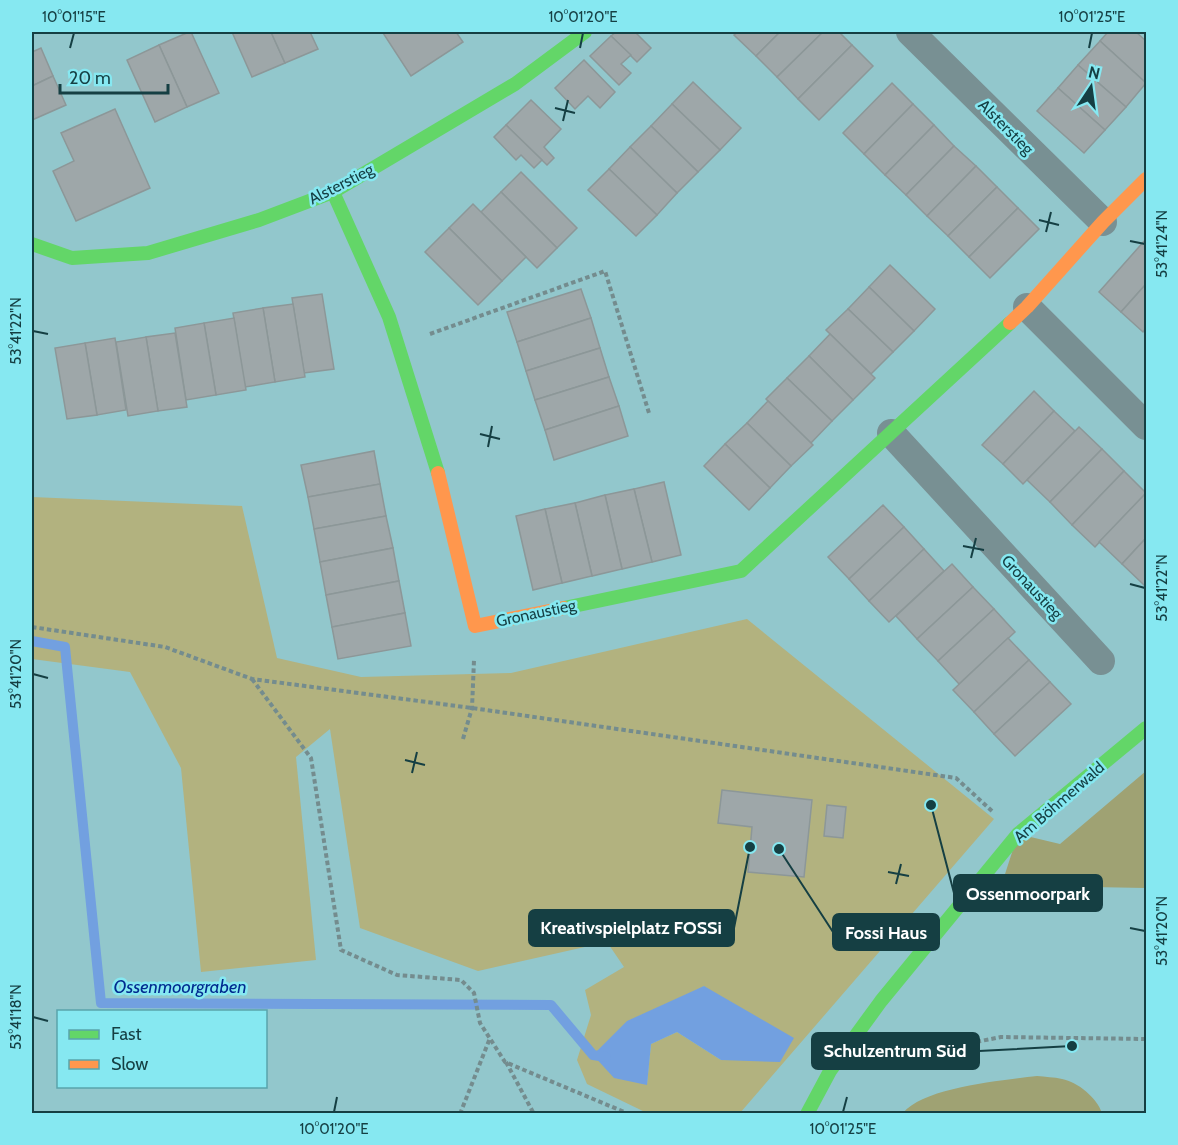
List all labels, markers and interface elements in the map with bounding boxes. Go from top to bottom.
text: 10°01'15"E [42,8,106,26]
text: 10°01'20"E [548,8,618,26]
text: 10°01'25"E [1059,8,1125,26]
scale bar [60,57,168,95]
north arrow [1061,57,1121,117]
text: N [1087,62,1102,83]
text: 20 m [69,67,111,89]
street label: Alsterstieg [974,95,1038,159]
street label: Alsterstieg [305,159,378,208]
text: 53°41'24"N [1153,210,1171,278]
text: 53°41'22"N [7,297,25,365]
street label: Gronaustieg [997,551,1067,624]
text: 53°41'22"N [1153,554,1171,622]
street label: Gronaustieg [494,595,579,631]
text: 53°41'20"N [7,639,25,709]
street label: Am Böhmerwald [1010,758,1108,846]
callout: Ossenmoorpark [954,875,1102,911]
text: Ossenmoorpark [966,883,1090,905]
text: 53°41'20"N [1153,896,1171,966]
callout: Kreativspielplatz FOSSi [529,910,734,946]
callout: Fossi Haus [833,914,939,950]
text: Kreativspielplatz FOSSi [540,917,722,939]
text: Fossi Haus [845,922,927,944]
water label: Ossenmoorgraben [114,976,246,998]
text: 53°41'18"N [7,984,25,1050]
legend [57,1010,267,1088]
text: Fast [111,1023,142,1045]
callout: Schulzentrum Süd [812,1033,979,1069]
text: Schulzentrum Süd [824,1040,966,1062]
text: Slow [111,1053,148,1075]
text: 10°01'20"E [299,1120,369,1138]
text: 10°01'25"E [810,1120,876,1138]

